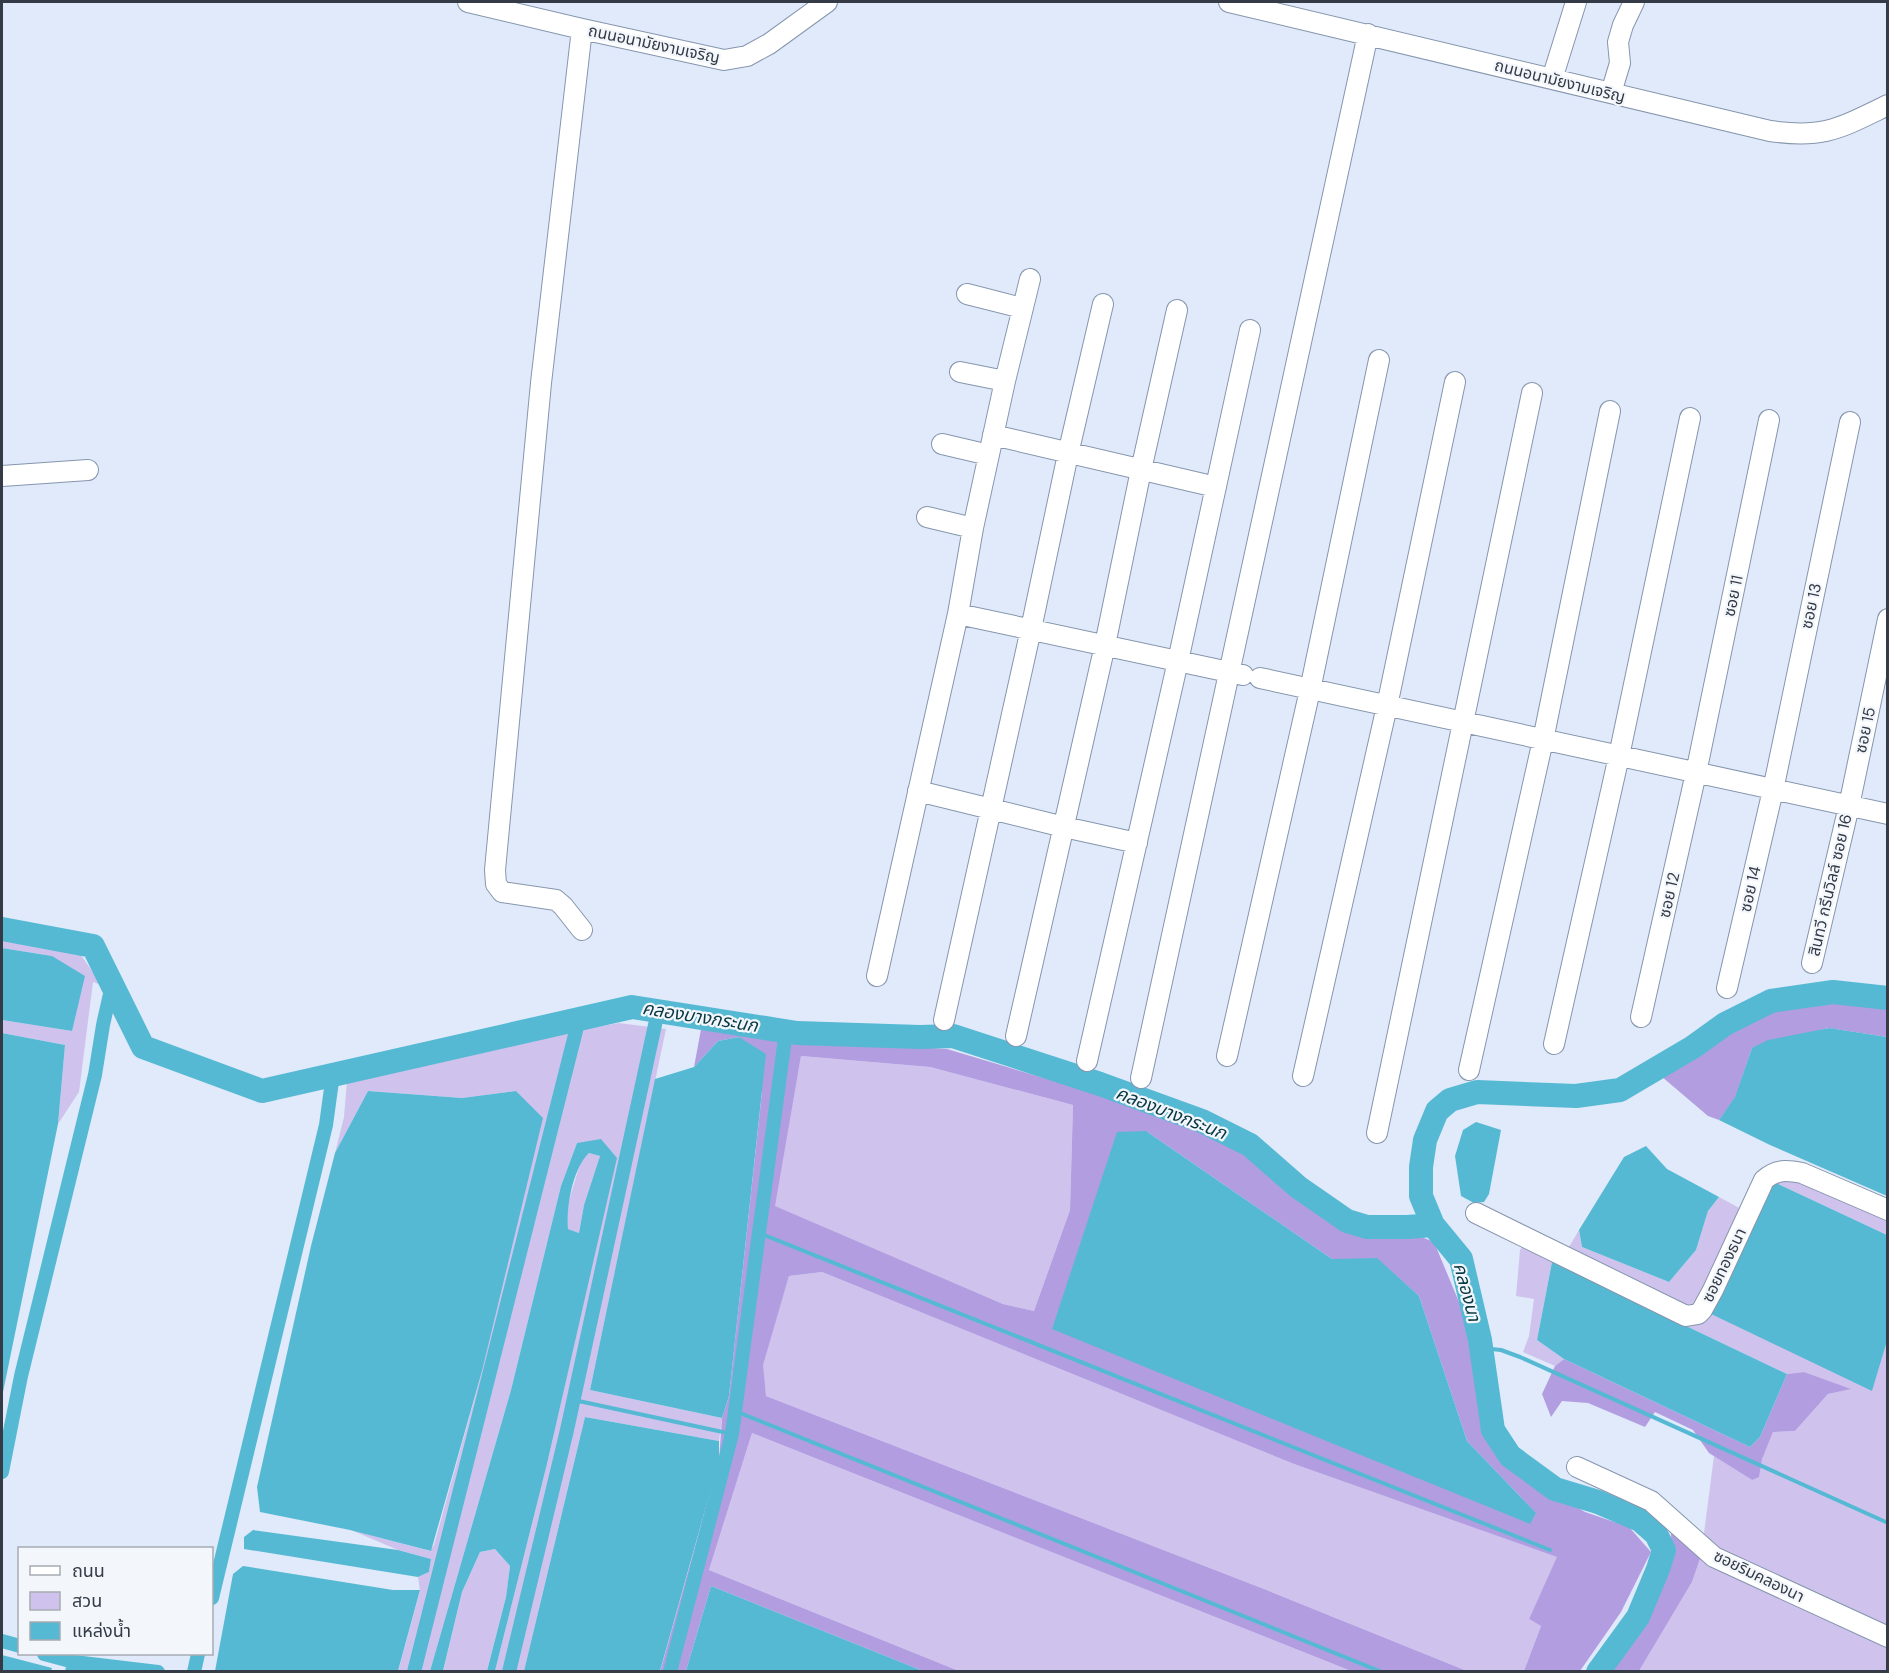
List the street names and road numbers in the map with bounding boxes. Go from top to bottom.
street label: ถนนอนามัยงามเจริญ [586,20,722,68]
street label: ถนนอนามัยงามเจริญ [1492,55,1628,107]
street label: ซอย 11 [1718,573,1748,619]
street label: ซอย 13 [1796,581,1826,631]
street label: ซอย 15 [1850,705,1880,755]
street label: สินทวี กรีนวิลล์ ซอย 16 [1803,812,1857,958]
street label: ซอย 14 [1735,864,1766,914]
street label: ซอย 12 [1654,870,1684,920]
street label: ซอยทองธนา [1697,1224,1751,1306]
street label: ซอยริมคลองนา [1710,1545,1808,1607]

